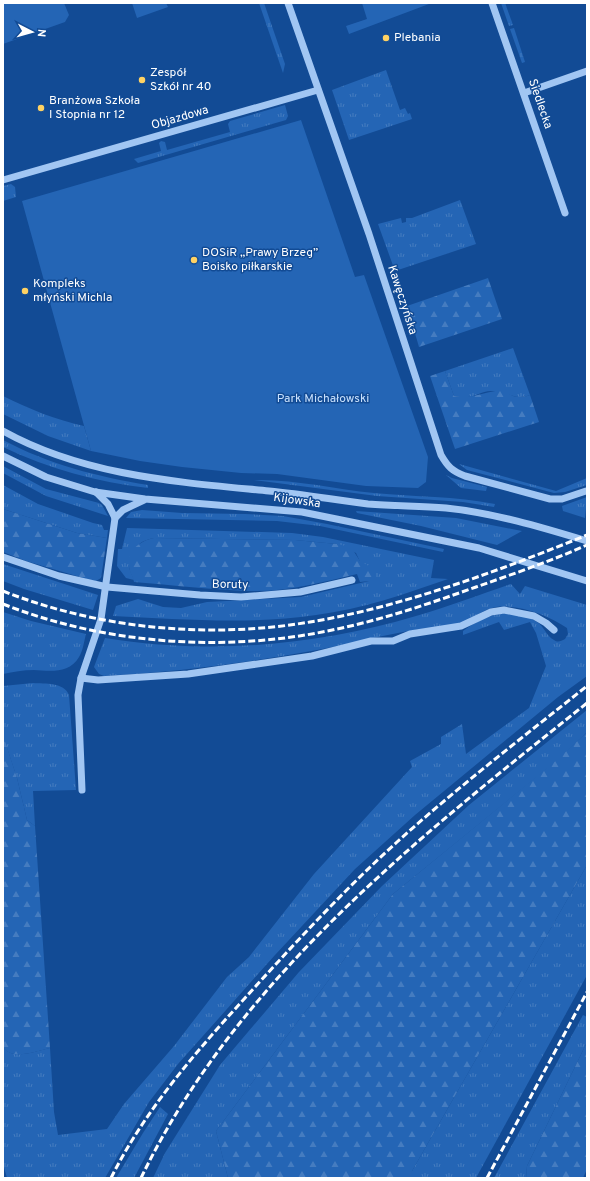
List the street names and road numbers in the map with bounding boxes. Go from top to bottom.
street label: Siedlecka [524,77,556,131]
street label: Objazdowa [149,102,211,134]
street label: Kawęczyńska [383,263,421,337]
street label: Kijowska [272,490,322,512]
street label: Boruty [212,577,248,593]

